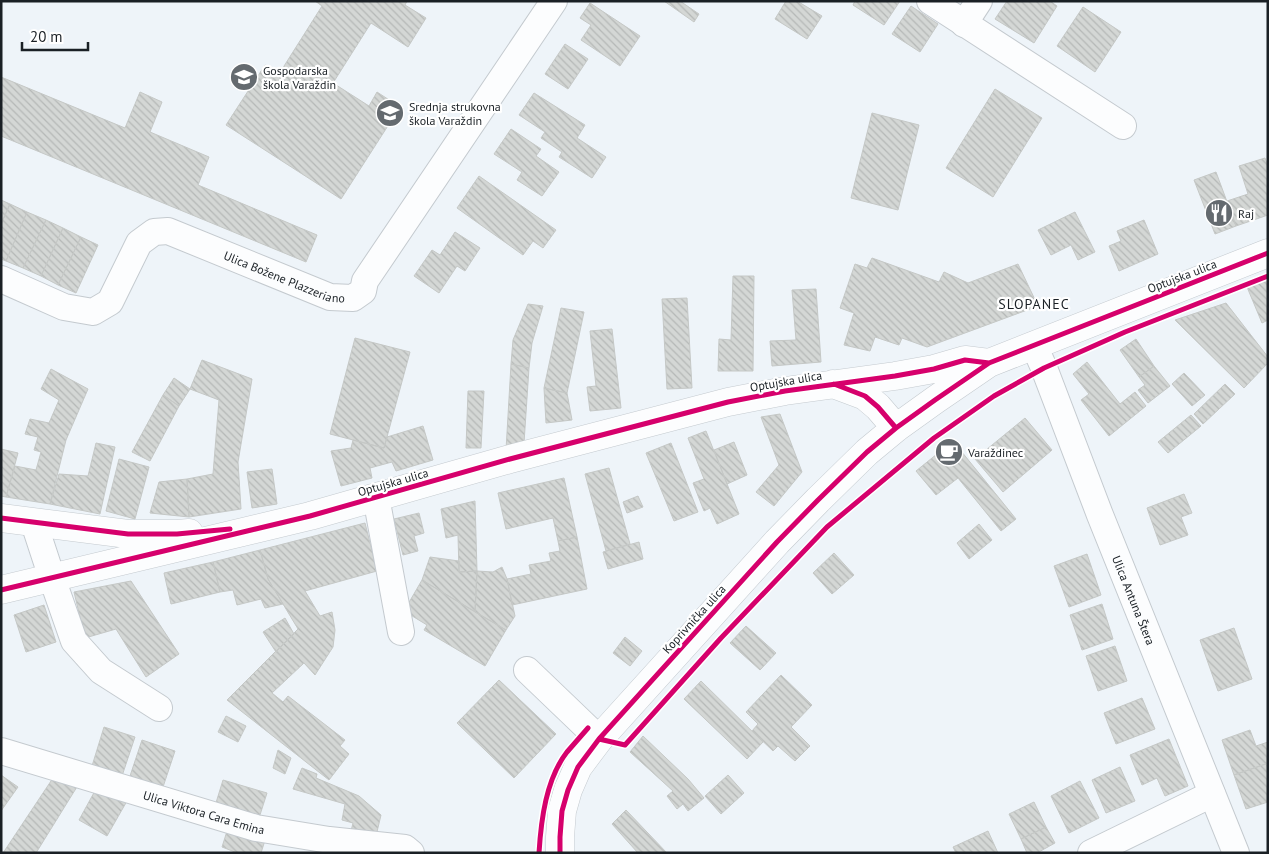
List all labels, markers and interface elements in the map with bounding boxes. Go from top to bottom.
scale bar [22,20,89,52]
text: 20 m [30,27,63,46]
school or university icon: Gospodarska škola Varaždin [229,62,259,92]
place label: Gospodarska škola Varaždin [263,63,336,92]
school or university icon: Srednja strukovna škola Varaždin [375,98,405,128]
place label: Srednja strukovna škola Varaždin [409,99,501,128]
restaurant icon: Raj [1204,198,1234,228]
place label: Raj [1238,206,1254,221]
street label: Ulica Božene Plazzeriano [222,247,345,305]
street label: Optujska ulica [1145,256,1219,296]
district label: SLOPANEC [998,295,1070,313]
street label: Optujska ulica [749,367,823,395]
cafe icon: Varaždinec [934,437,964,467]
place label: Varaždinec [967,445,1024,460]
street label: Optujska ulica [356,465,430,499]
street label: Ulica Antuna Štera [1109,553,1159,647]
street label: Koprivnička ulica [659,581,729,656]
street label: Ulica Viktora Cara Emina [141,787,266,837]

